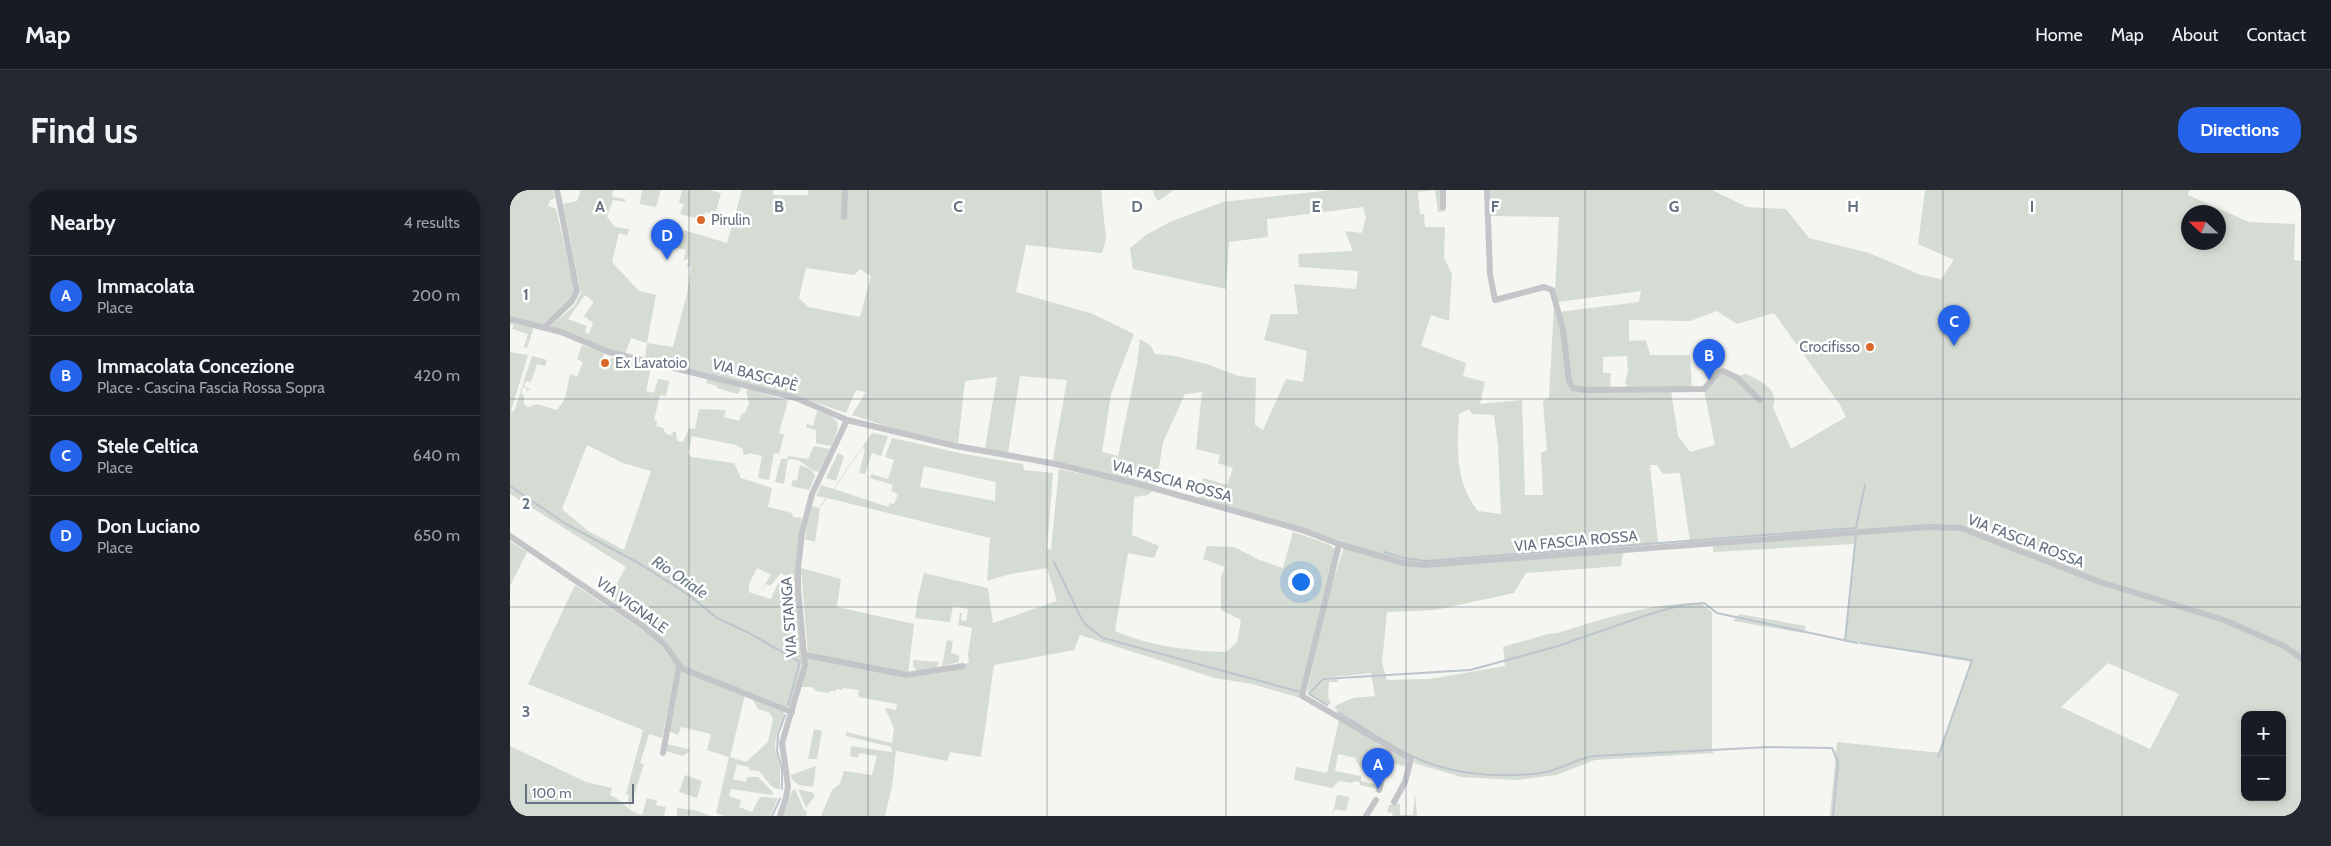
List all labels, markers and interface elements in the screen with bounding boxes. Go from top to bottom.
text: Map [25,20,71,49]
text: Home [2035,24,2083,46]
text: Map [2111,24,2144,46]
text: About [2172,24,2218,46]
text: Contact [2246,24,2306,46]
button: Directions [2178,107,2301,153]
text: Find us [30,109,138,152]
text: A [595,197,605,216]
text: B [774,197,784,216]
text: C [953,197,963,216]
text: D [1131,197,1143,216]
text: E [1311,197,1321,216]
text: F [1491,197,1500,216]
text: G [1669,197,1679,216]
text: H [1847,197,1859,216]
text: I [2030,197,2034,216]
north arrow [2181,205,2226,250]
text: Nearby [50,210,116,235]
place label: Pirulin [711,211,750,229]
text: 4 results [403,213,460,232]
marker: Pirulin [695,214,707,226]
pin: D [651,219,683,260]
text: Immacolata [97,275,194,298]
text: 1 [523,285,529,304]
text: A [61,286,71,305]
text: 200 m [412,286,460,305]
text: Place [97,298,133,317]
pin: C [1938,305,1970,346]
place label: Crocifisso [1799,338,1860,356]
pin: B [1693,339,1725,380]
marker: Crocifisso [1864,341,1876,353]
place label: Ex Lavatoio [615,354,687,372]
street label: VIA BASCAPÈ [710,354,800,395]
text: Immacolata Concezione [97,355,294,378]
marker: Ex Lavatoio [599,357,611,369]
text: B [61,366,71,385]
text: 420 m [414,366,460,385]
text: Place · Cascina Fascia Rossa Sopra [97,378,325,397]
text: Stele Celtica [97,435,198,458]
text: C [61,446,71,465]
text: 640 m [413,446,460,465]
street label: VIA FASCIA ROSSA [1110,456,1235,506]
text: Place [97,458,133,477]
text: 2 [522,494,530,513]
street label: VIA FASCIA ROSSA [1965,510,2088,572]
text: Don Luciano [97,515,200,538]
text: D [60,526,72,545]
text: 650 m [413,526,460,545]
street label: VIA FASCIA ROSSA [1514,527,1639,555]
text: Place [97,538,133,557]
water label: Rio Oriale [649,552,711,602]
your location [1288,569,1314,595]
street label: VIA VIGNALE [593,573,671,637]
street label: VIA STANGA [777,575,801,658]
text: 3 [522,702,530,721]
map controls [2241,711,2286,801]
button: + [2241,711,2286,756]
pin: A [1362,748,1394,789]
button: − [2241,756,2286,801]
scale bar [525,781,634,804]
text: 100 m [532,784,572,802]

